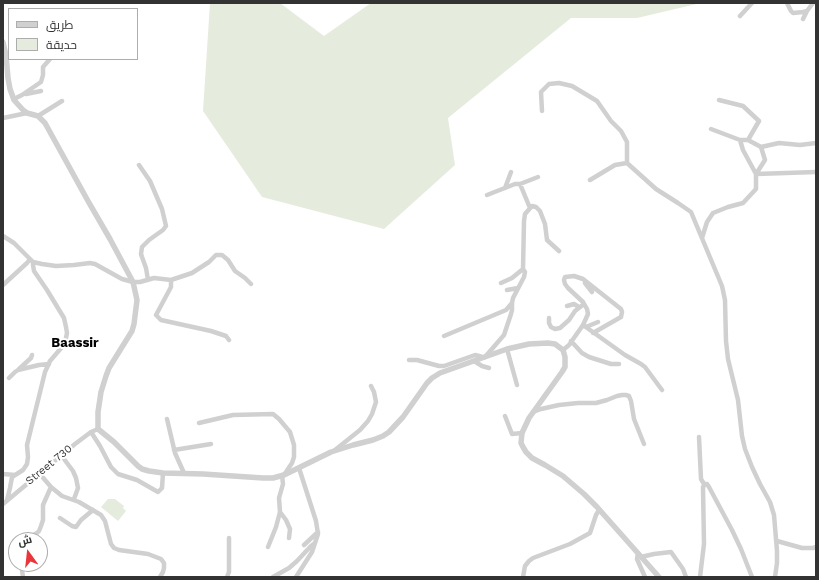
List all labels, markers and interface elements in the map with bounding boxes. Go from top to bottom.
legend [8,8,138,60]
text: طريق [46,18,73,32]
text: حديقة [46,38,77,52]
district label: Baassir [51,335,99,351]
street label: Street 730 [23,442,75,488]
north arrow [8,532,48,572]
text: ش [17,533,34,549]

